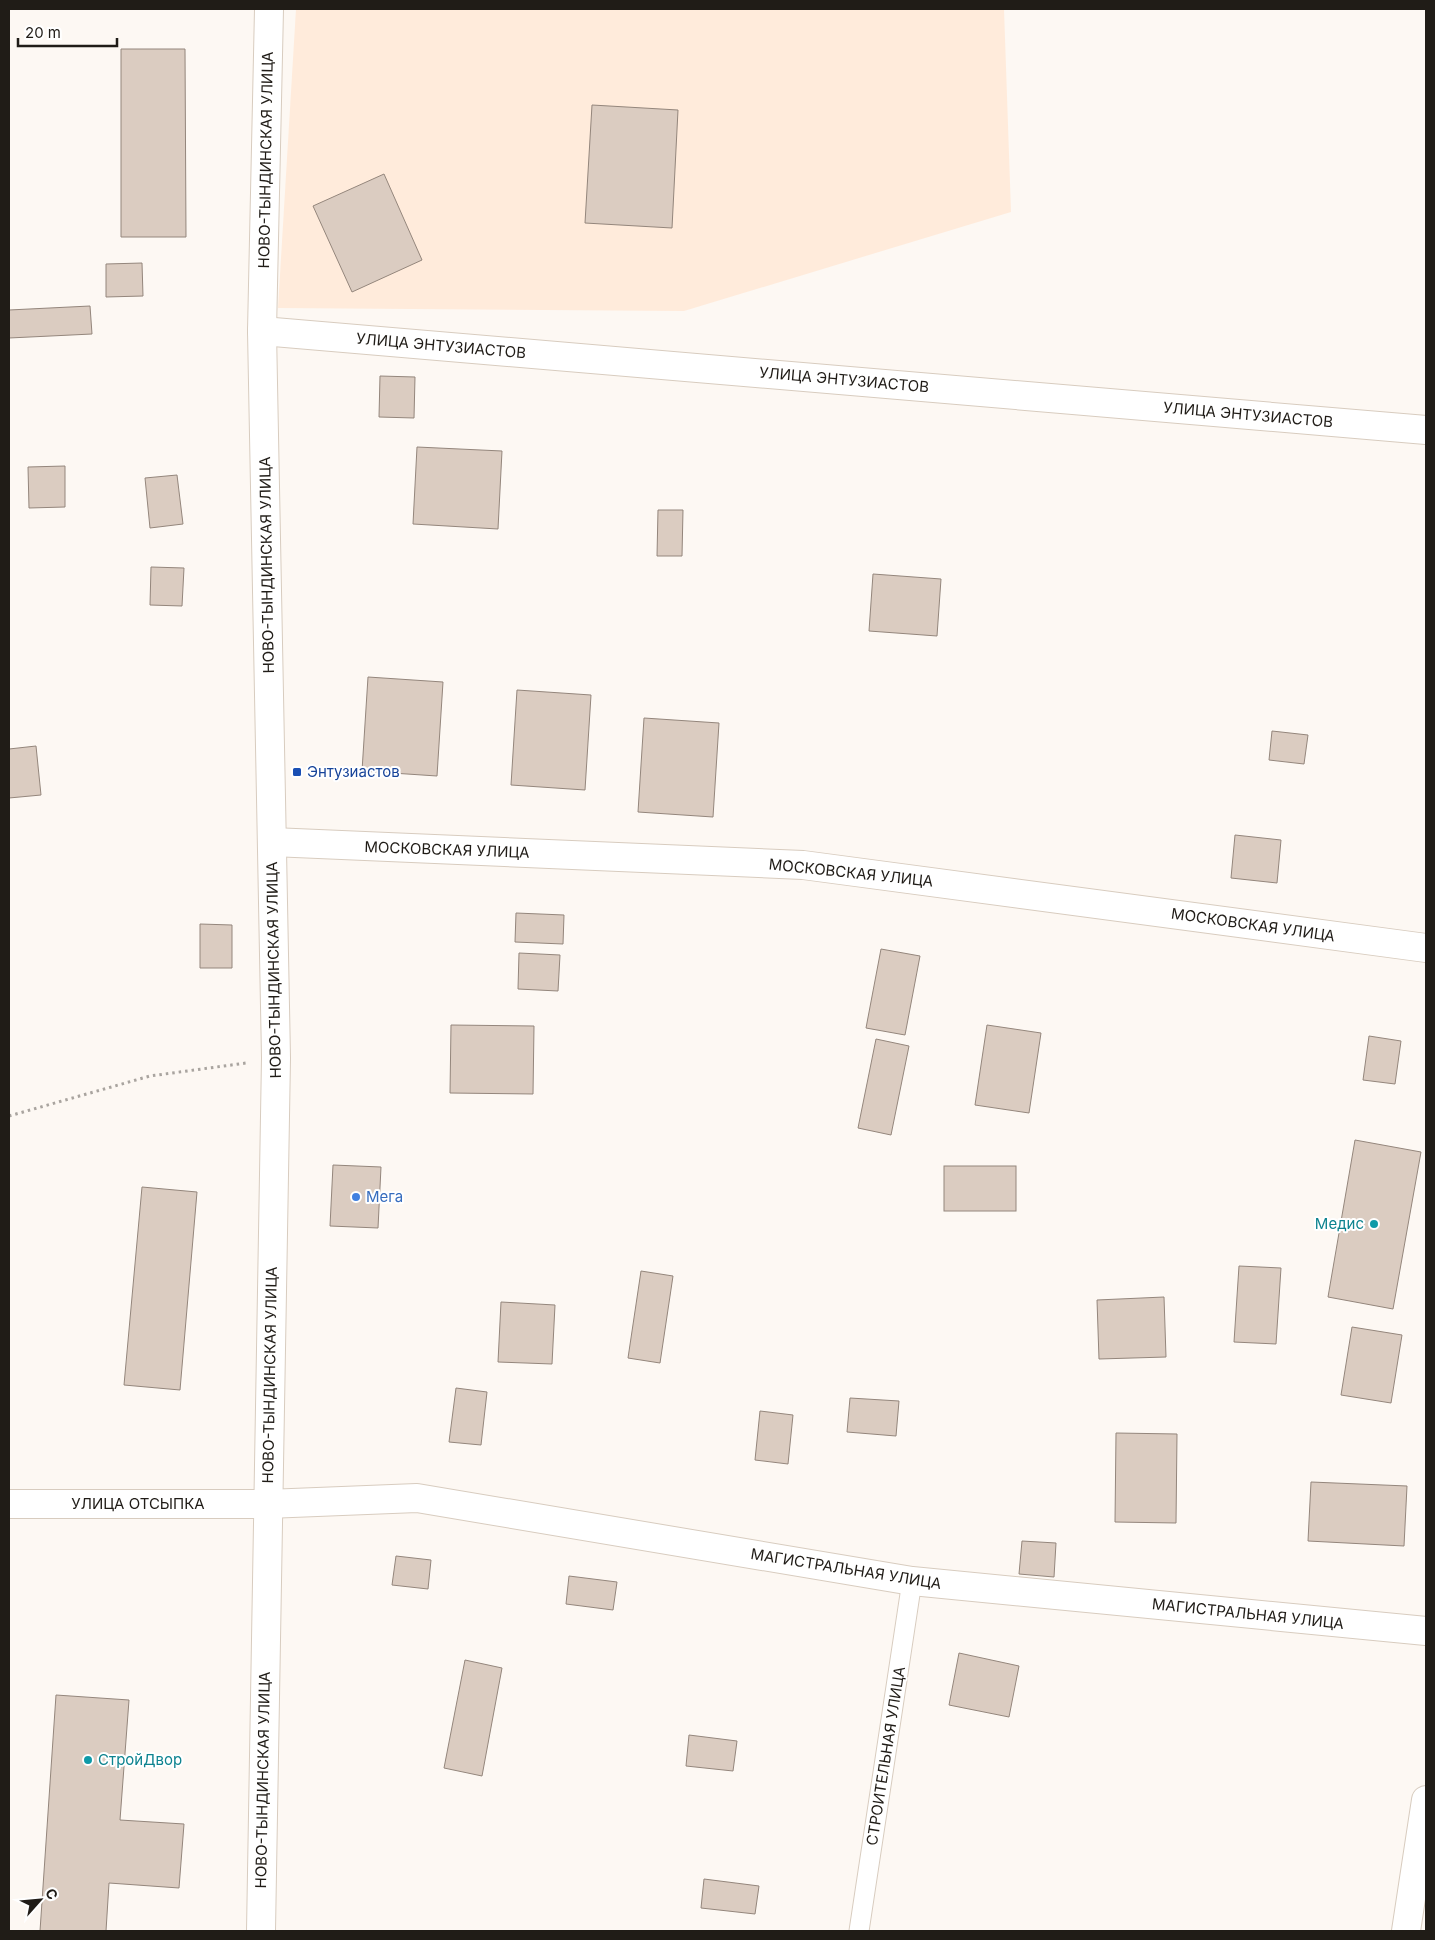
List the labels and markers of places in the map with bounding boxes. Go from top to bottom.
place label: Энтузиастов [307,762,400,781]
marker: Энтузиастов [291,766,303,778]
place label: Мега [366,1187,403,1206]
marker: Мега [350,1191,362,1203]
place label: Медис [1315,1214,1364,1233]
marker: Медис [1368,1218,1380,1230]
place label: СтройДвор [98,1750,182,1769]
marker: СтройДвор [82,1754,94,1766]

